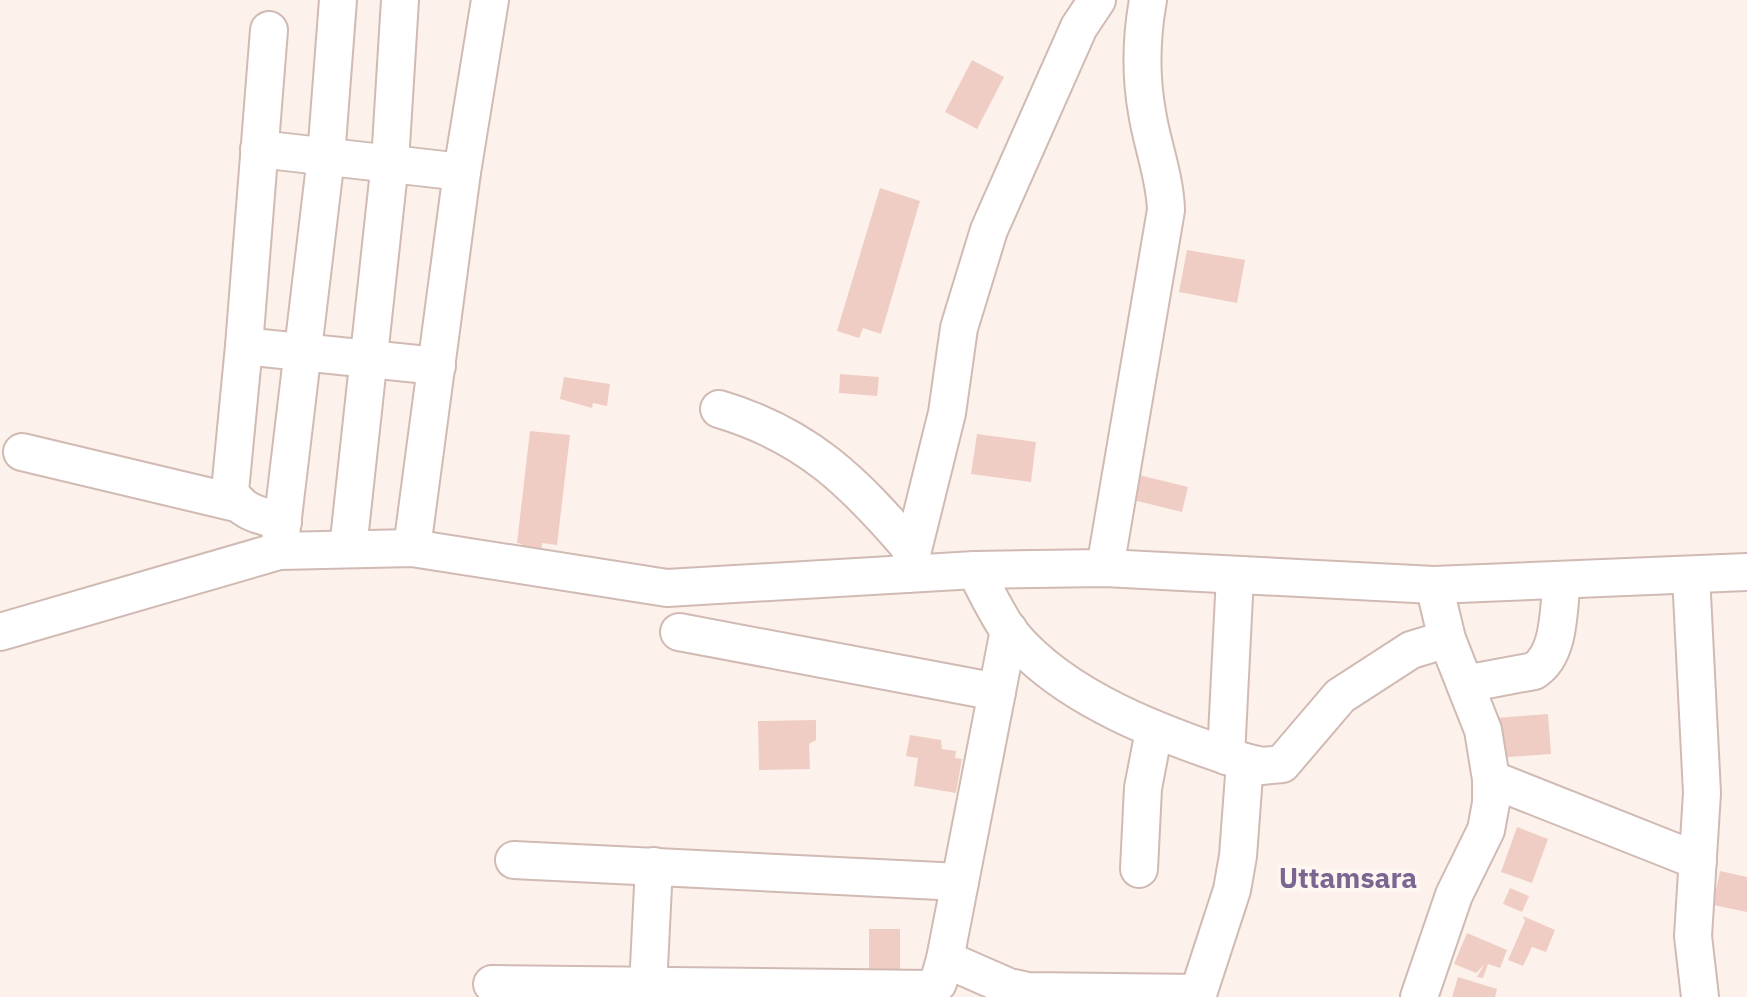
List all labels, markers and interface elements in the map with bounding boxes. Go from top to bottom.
district label: Uttamsara [1279,859,1417,896]

